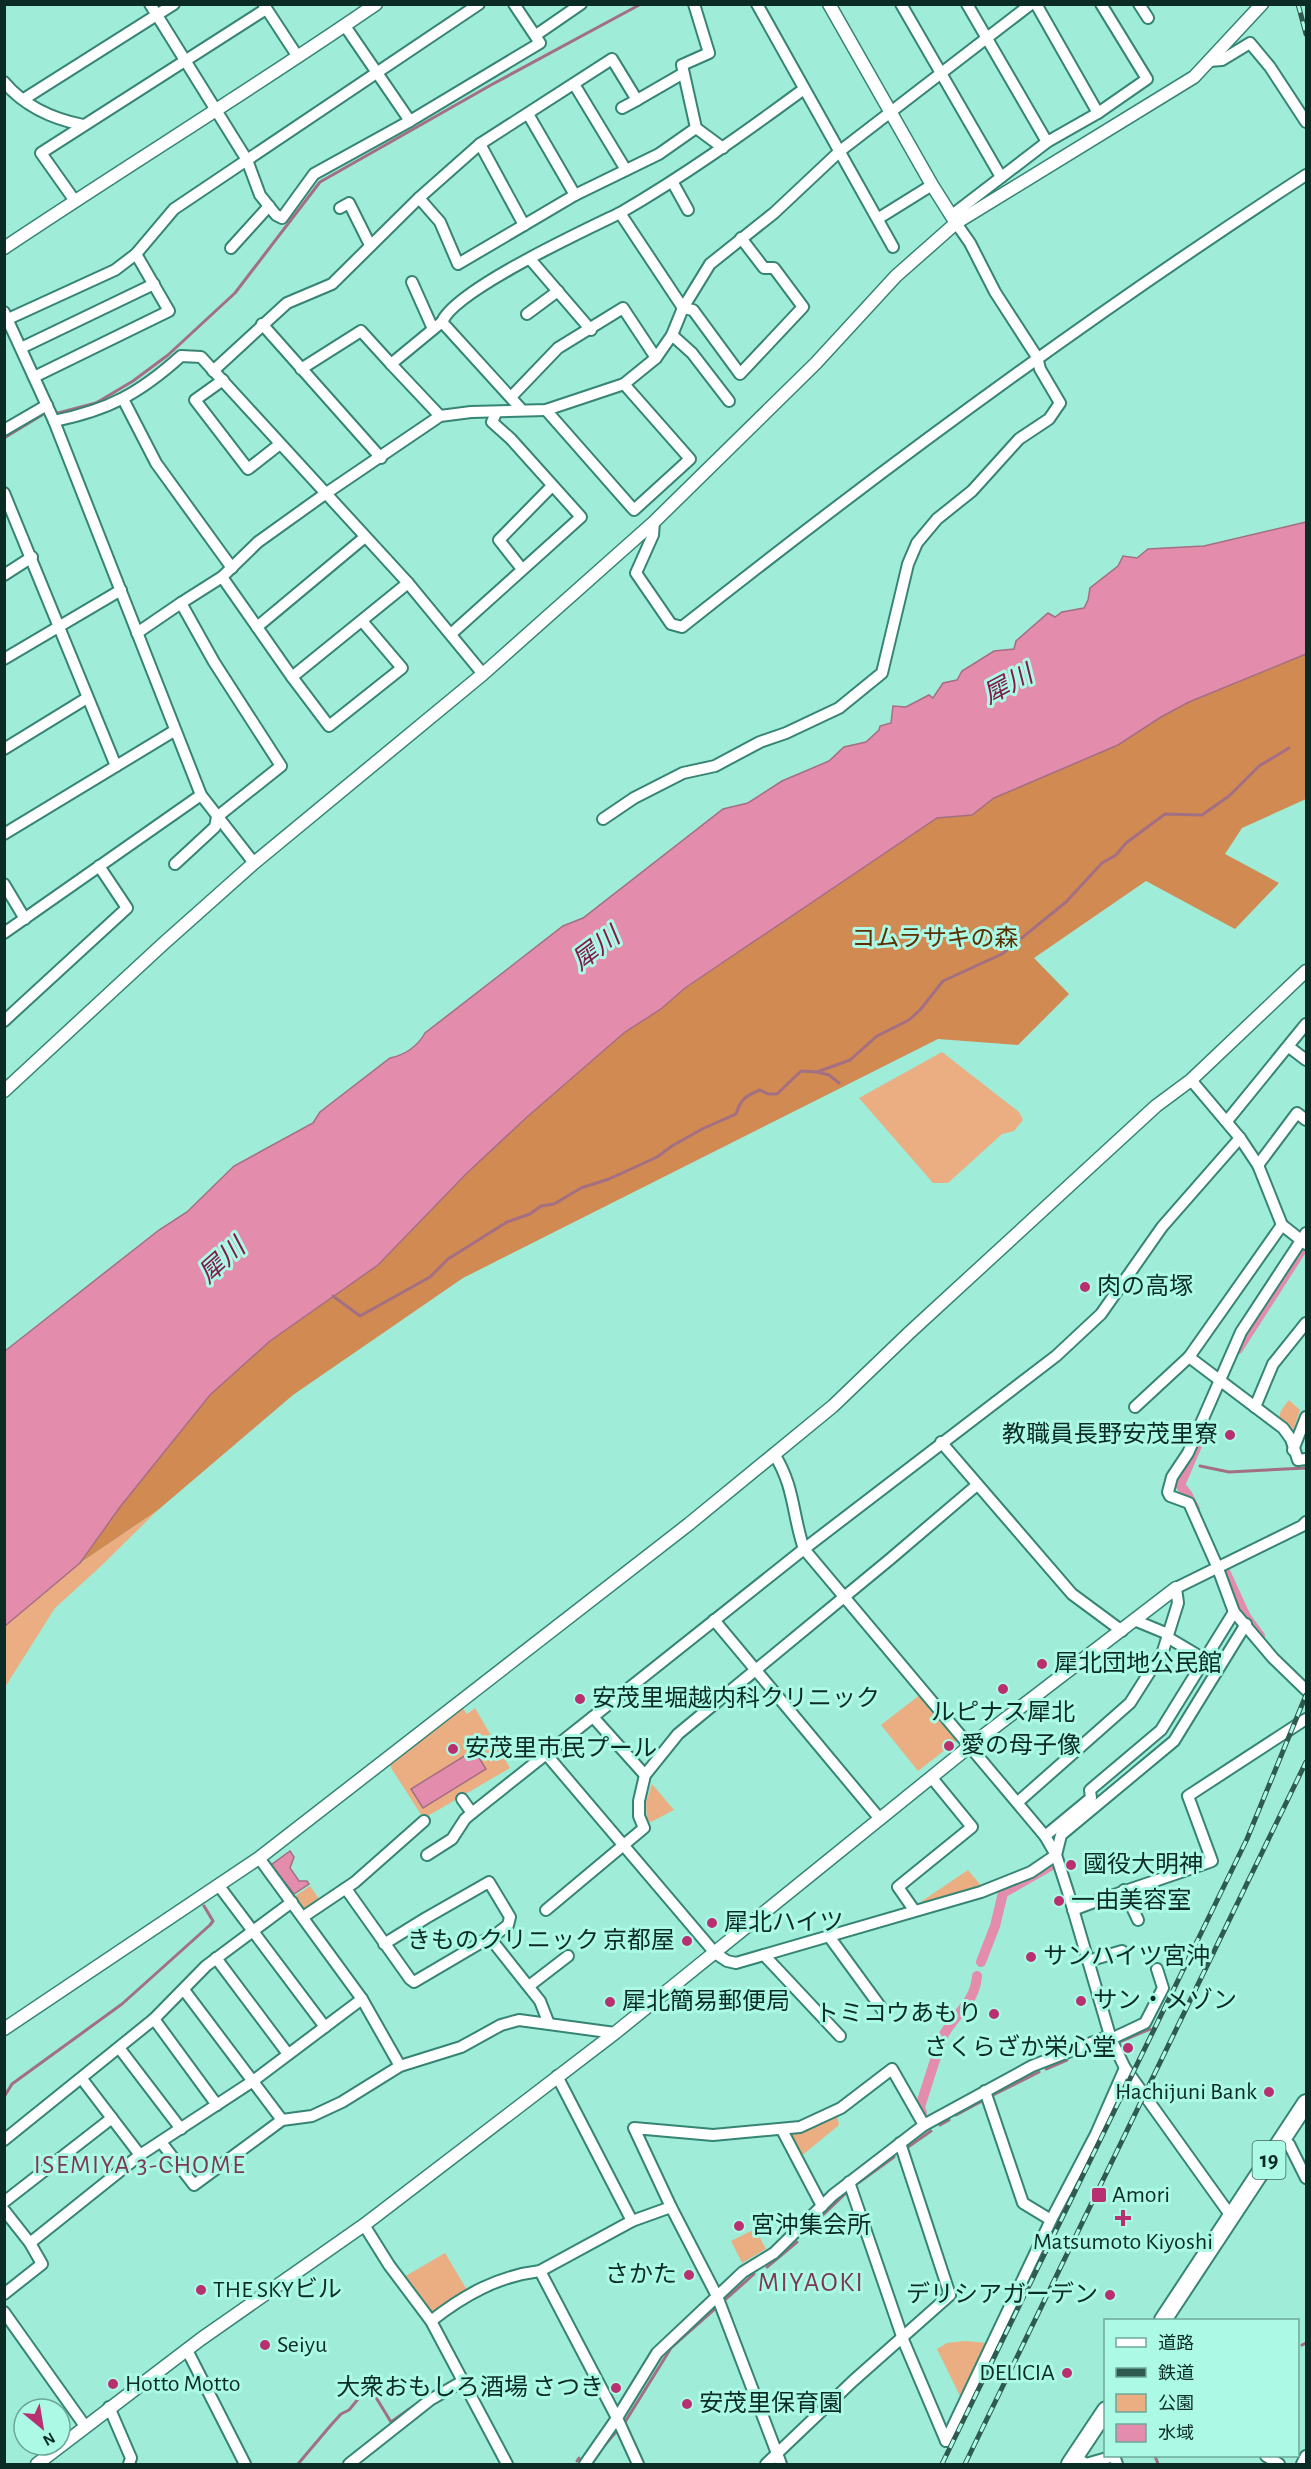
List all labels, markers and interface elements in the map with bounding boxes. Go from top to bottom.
water label: 犀川 [979,660,1040,709]
water label: 犀川 [567,921,627,975]
park label: コムラサキの森 [852,925,1018,951]
water label: 犀川 [194,1232,252,1288]
place label: 肉の高塚 [1097,1273,1193,1299]
marker: 肉の高塚 [1078,1280,1092,1294]
place label: 教職員長野安茂里寮 [1002,1421,1218,1447]
marker: 教職員長野安茂里寮 [1223,1428,1237,1442]
place label: 犀北団地公民館 [1054,1650,1222,1676]
marker: 犀北団地公民館 [1035,1657,1049,1671]
marker: ルピナス犀北 [996,1682,1010,1696]
place label: 安茂里堀越内科クリニック [592,1685,880,1711]
marker: 安茂里堀越内科クリニック [573,1692,587,1706]
place label: ルピナス犀北 [931,1700,1075,1725]
place label: 愛の母子像 [961,1732,1081,1758]
place label: 安茂里市民プール [465,1735,657,1761]
marker: 愛の母子像 [942,1739,956,1753]
marker: 安茂里市民プール [446,1742,460,1756]
place label: 國役大明神 [1083,1851,1203,1877]
marker: 國役大明神 [1064,1858,1078,1872]
place label: 一由美容室 [1071,1887,1191,1913]
marker: 一由美容室 [1052,1894,1066,1908]
place label: 犀北ハイツ [724,1910,844,1935]
marker: 犀北ハイツ [705,1916,719,1930]
place label: きものクリニック 京都屋 [407,1927,675,1953]
marker: きものクリニック 京都屋 [680,1934,694,1948]
place label: サンハイツ宮沖 [1043,1943,1211,1969]
marker: サンハイツ宮沖 [1024,1950,1038,1964]
place label: サン・メゾン [1093,1987,1237,2013]
place label: 犀北簡易郵便局 [622,1988,790,2014]
marker: サン・メゾン [1074,1994,1088,2008]
marker: 犀北簡易郵便局 [603,1995,617,2009]
place label: トミコウあもり [815,2001,982,2026]
marker: トミコウあもり [987,2007,1001,2021]
place label: さくらざか栄心堂 [924,2034,1116,2060]
marker: さくらざか栄心堂 [1121,2041,1135,2055]
place label: Hachijuni Bank [1115,2080,1257,2104]
marker: Hachijuni Bank [1262,2085,1276,2099]
road number: 19 [1252,2141,1286,2179]
district label: ISEMIYA 3-CHOME [34,2152,246,2178]
place label: Amori [1112,2183,1170,2207]
marker: Amori [1090,2186,1108,2204]
marker: Matsumoto Kiyoshi [1116,2211,1130,2225]
place label: 宮沖集会所 [751,2212,871,2238]
marker: 宮沖集会所 [732,2219,746,2233]
place label: Matsumoto Kiyoshi [1033,2230,1213,2254]
place label: さかた [605,2262,677,2287]
marker: さかた [682,2268,696,2282]
district label: MIYAOKI [758,2269,864,2296]
place label: THE SKYビル [213,2277,342,2302]
place label: デリシアガーデン [906,2281,1098,2307]
marker: THE SKYビル [194,2283,208,2297]
marker: デリシアガーデン [1103,2288,1117,2302]
legend [1104,2319,1299,2457]
place label: Seiyu [277,2333,327,2357]
text: 道路 [1158,2333,1194,2353]
marker: Seiyu [258,2338,272,2352]
place label: DELICIA [979,2361,1055,2385]
text: 鉄道 [1158,2363,1194,2383]
marker: DELICIA [1060,2366,1074,2380]
place label: Hotto Motto [125,2372,240,2396]
place label: 大衆おもしろ酒場 さつき [336,2374,604,2400]
marker: Hotto Motto [106,2377,120,2391]
marker: 大衆おもしろ酒場 さつき [609,2381,623,2395]
place label: 安茂里保育園 [699,2390,843,2416]
text: 公園 [1158,2394,1194,2413]
north arrow [12,2397,72,2457]
marker: 安茂里保育園 [680,2397,694,2411]
text: 水域 [1158,2424,1194,2443]
text: N [40,2429,58,2449]

